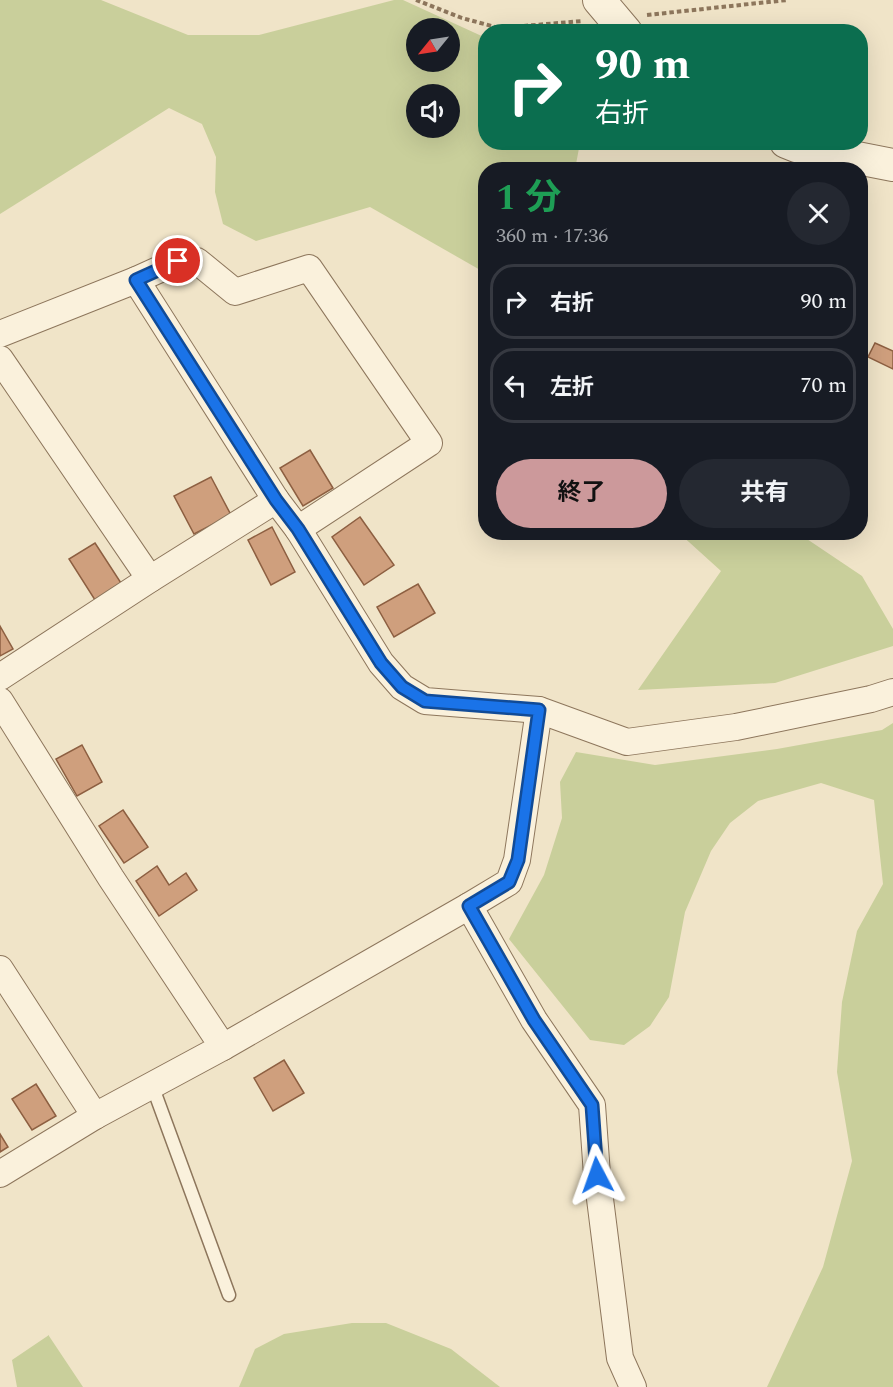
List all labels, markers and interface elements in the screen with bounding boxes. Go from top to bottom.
north arrow [406,18,460,72]
map controls [406,18,460,138]
text: 90 m [595,34,690,97]
icon: right [496,48,574,126]
button: sound [406,84,460,138]
text: 右折 [595,93,649,135]
text: 1 分 [496,171,561,226]
button: close [787,182,850,245]
text: 360 m · 17:36 [496,221,608,251]
pin [152,235,203,286]
icon: arrive [161,244,194,277]
icon: right [499,285,532,318]
text: 90 m [801,285,847,318]
text: 右折 [550,287,594,320]
icon: left [499,369,532,402]
text: 70 m [801,369,847,402]
text: 左折 [550,371,594,404]
button: 終了 [496,459,667,528]
button: 共有 [679,459,850,528]
position arrow [565,1143,629,1207]

